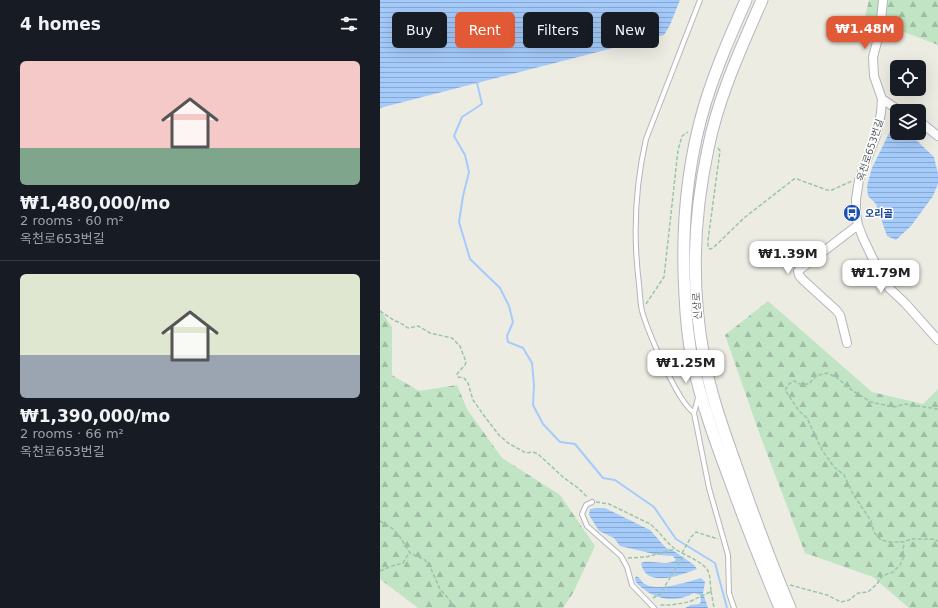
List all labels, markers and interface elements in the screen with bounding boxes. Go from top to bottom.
chip: Buy [392,12,447,48]
chip: Rent [455,12,515,48]
chip: Filters [523,12,593,48]
chip: New [601,12,659,48]
icon: filters [338,13,360,35]
text: 4 homes [20,14,101,34]
pin: ₩1.48M [832,16,898,50]
text: ₩1.48M [835,21,895,36]
map controls [890,60,926,140]
button: locate [890,60,926,96]
icon: home [154,87,226,159]
button: layers [890,104,926,140]
street label: 옥천로653번길 [855,117,885,183]
text: ₩1,480,000/mo [20,193,170,213]
bus stop icon: 오리골 [842,203,862,223]
place label: 오리골 [865,208,893,219]
text: 2 rooms · 60 m² [20,213,124,228]
text: 옥천로653번길 [20,231,105,246]
pin: ₩1.39M [755,241,821,275]
text: ₩1.39M [758,246,818,261]
pin: ₩1.79M [848,260,914,294]
text: ₩1.79M [851,265,911,280]
street label: 신상로 [691,292,703,320]
icon: home [154,300,226,372]
pin: ₩1.25M [653,350,719,384]
text: ₩1.25M [656,355,716,370]
text: ₩1,390,000/mo [20,406,170,426]
text: 2 rooms · 66 m² [20,426,124,441]
text: 옥천로653번길 [20,444,105,459]

